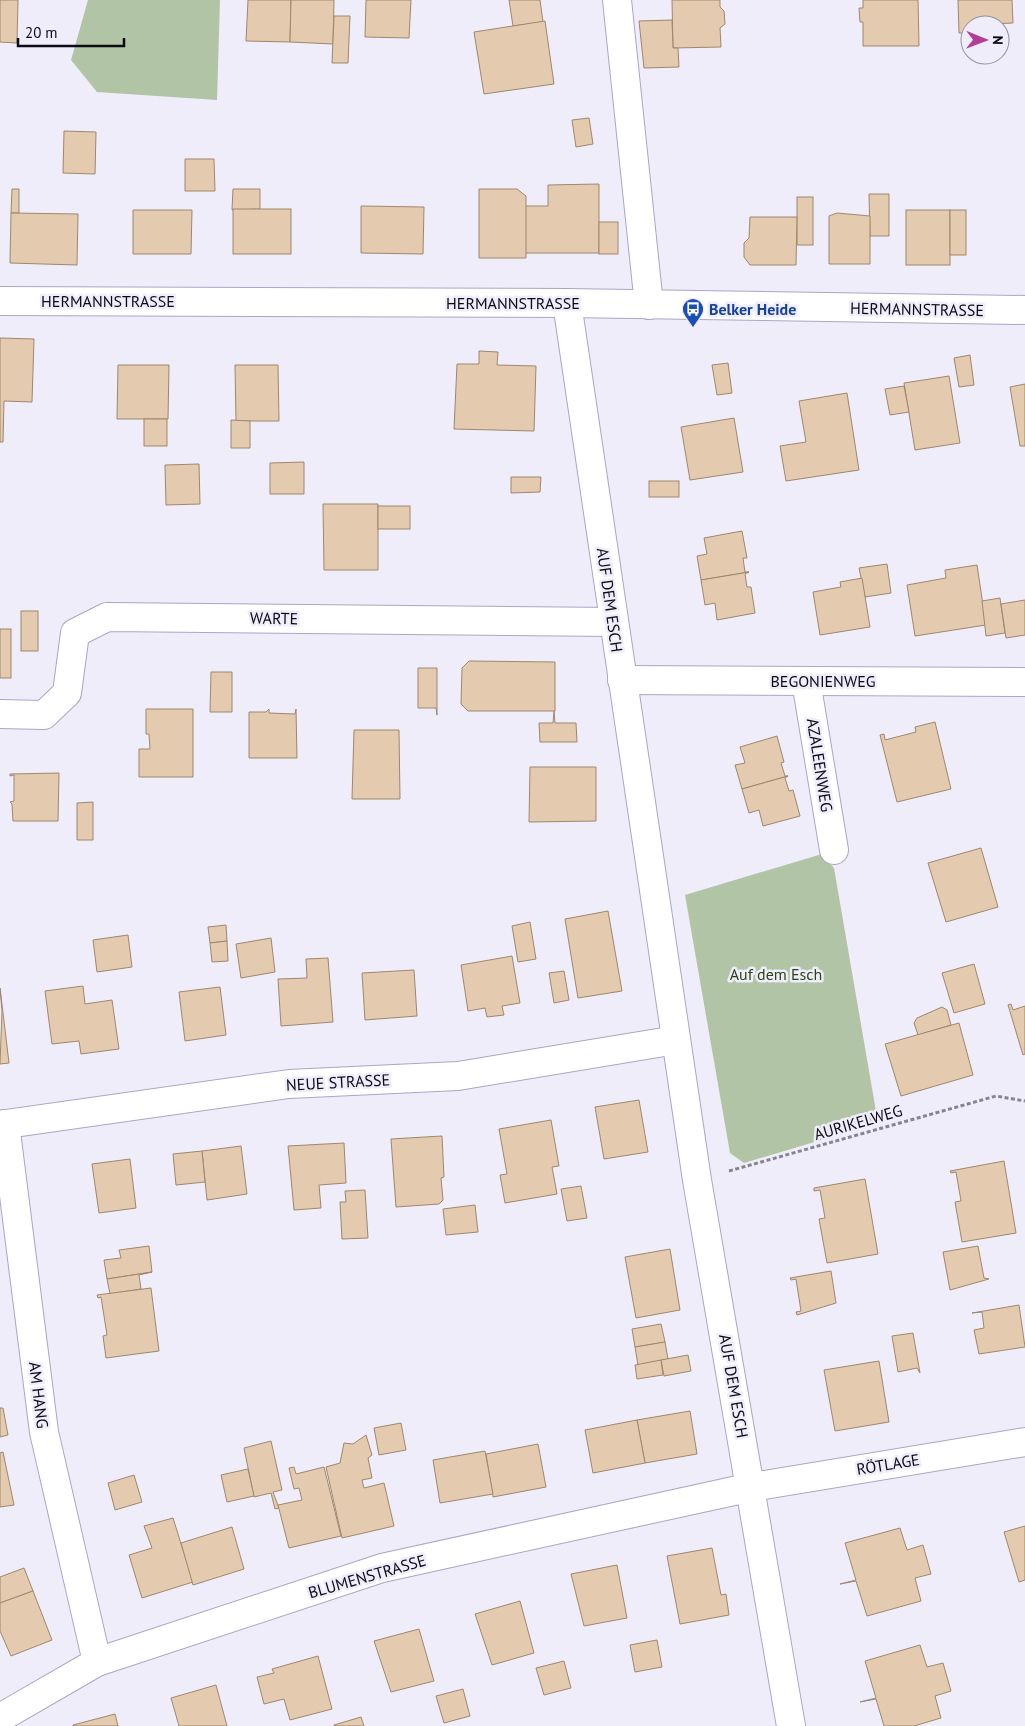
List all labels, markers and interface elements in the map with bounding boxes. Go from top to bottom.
scale bar [18,15,124,47]
north arrow [960,15,1010,65]
text: 20 m [25,23,58,42]
text: N [989,35,1007,45]
street label: HERMANNSTRASSE [41,291,175,311]
street label: HERMANNSTRASSE [446,293,580,313]
bus stop icon: Belker Heide [681,297,705,328]
street label: HERMANNSTRASSE [850,298,984,320]
place label: Belker Heide [709,299,796,319]
street label: AUF DEM ESCH [593,546,627,654]
street label: WARTE [250,608,298,628]
street label: BEGONIENWEG [770,671,876,691]
street label: AZALEENWEG [803,717,837,813]
park label: Auf dem Esch [730,964,822,984]
street label: NEUE STRASSE [286,1069,390,1095]
street label: AURIKELWEG [811,1100,905,1144]
street label: AUF DEM ESCH [715,1332,753,1440]
street label: AM HANG [25,1361,53,1429]
street label: RÖTLAGE [855,1449,921,1479]
street label: BLUMENSTRASSE [306,1550,428,1602]

